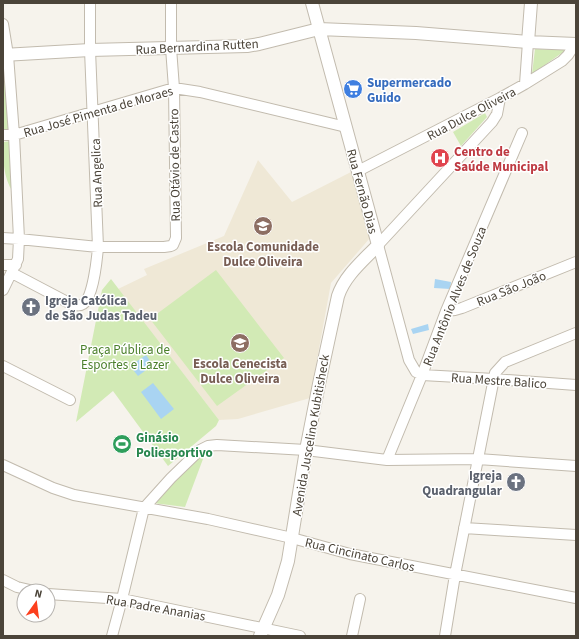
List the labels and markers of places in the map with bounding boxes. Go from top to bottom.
place label: Supermercado Guido [367,74,451,107]
supermarket icon: Supermercado Guido [342,78,364,100]
place label: Centro de Saúde Municipal [454,143,548,176]
hospital icon: Centro de Saúde Municipal [429,147,451,169]
school or university icon: Escola Comunidade Dulce Oliveira [252,215,274,237]
place label: Escola Comunidade Dulce Oliveira [207,238,319,271]
place label: Igreja Católica de São Judas Tadeu [45,292,157,325]
church icon: Igreja Católica de São Judas Tadeu [20,296,42,318]
school or university icon: Escola Cenecista Dulce Oliveira [229,332,251,354]
place label: Escola Cenecista Dulce Oliveira [193,355,287,388]
place label: Ginásio Poliesportivo [136,429,213,462]
sports icon: Ginásio Poliesportivo [111,433,133,455]
place label: Igreja Quadrangular [422,467,503,500]
church icon: Igreja Quadrangular [505,471,527,493]

